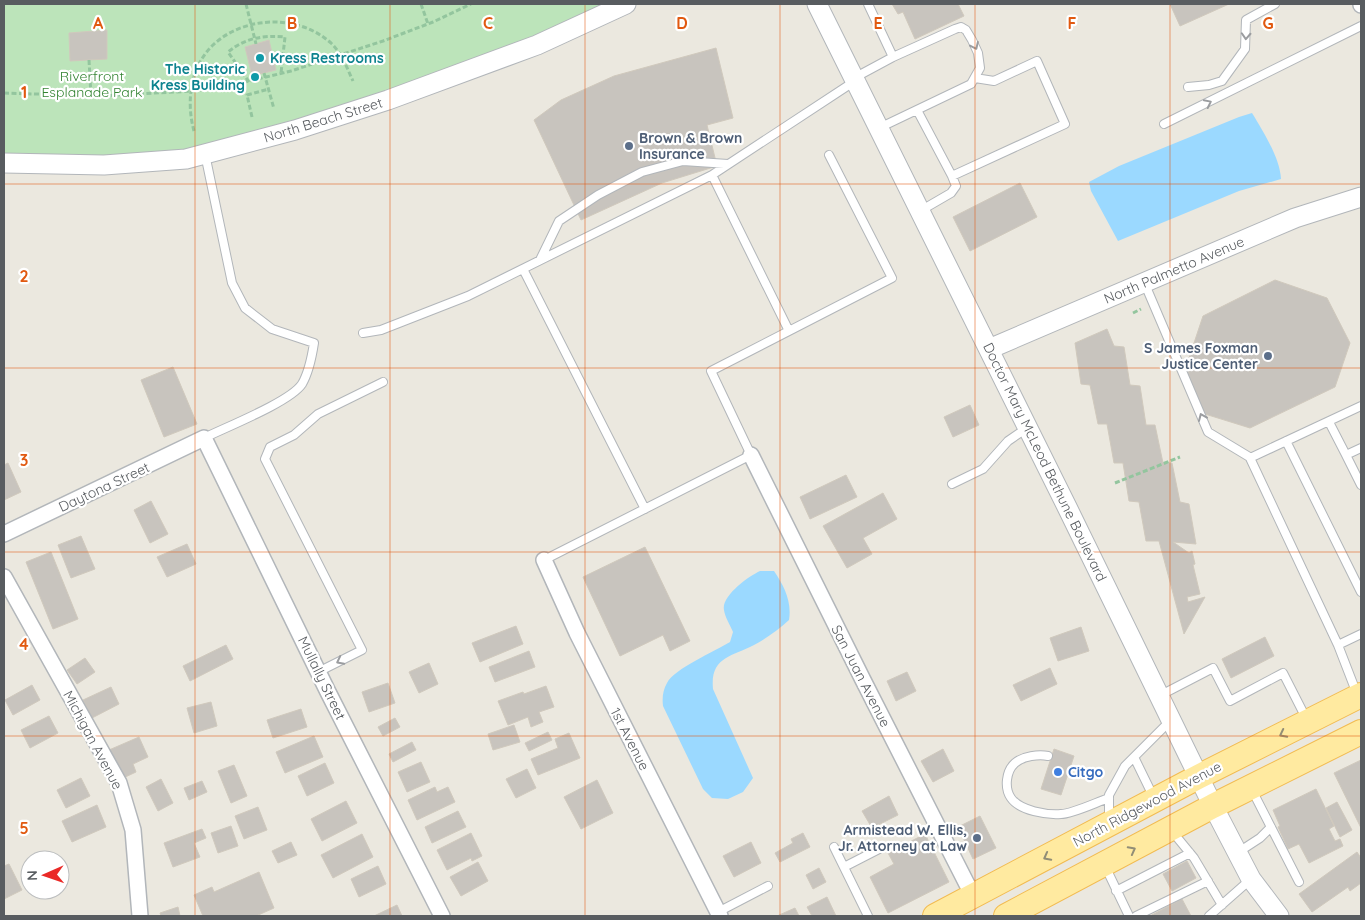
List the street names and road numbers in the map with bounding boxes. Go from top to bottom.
street label: North Beach Street [261,93,385,147]
street label: North Palmetto Avenue [1101,232,1247,308]
street label: Doctor Mary McLeod Bethune Boulevard [979,340,1111,584]
street label: Daytona Street [56,458,153,516]
street label: San Juan Avenue [827,622,895,730]
street label: Mullally Street [294,633,350,723]
street label: Michigan Avenue [59,687,127,793]
street label: 1st Avenue [606,705,654,774]
street label: North Ridgewood Avenue [1070,757,1224,851]

